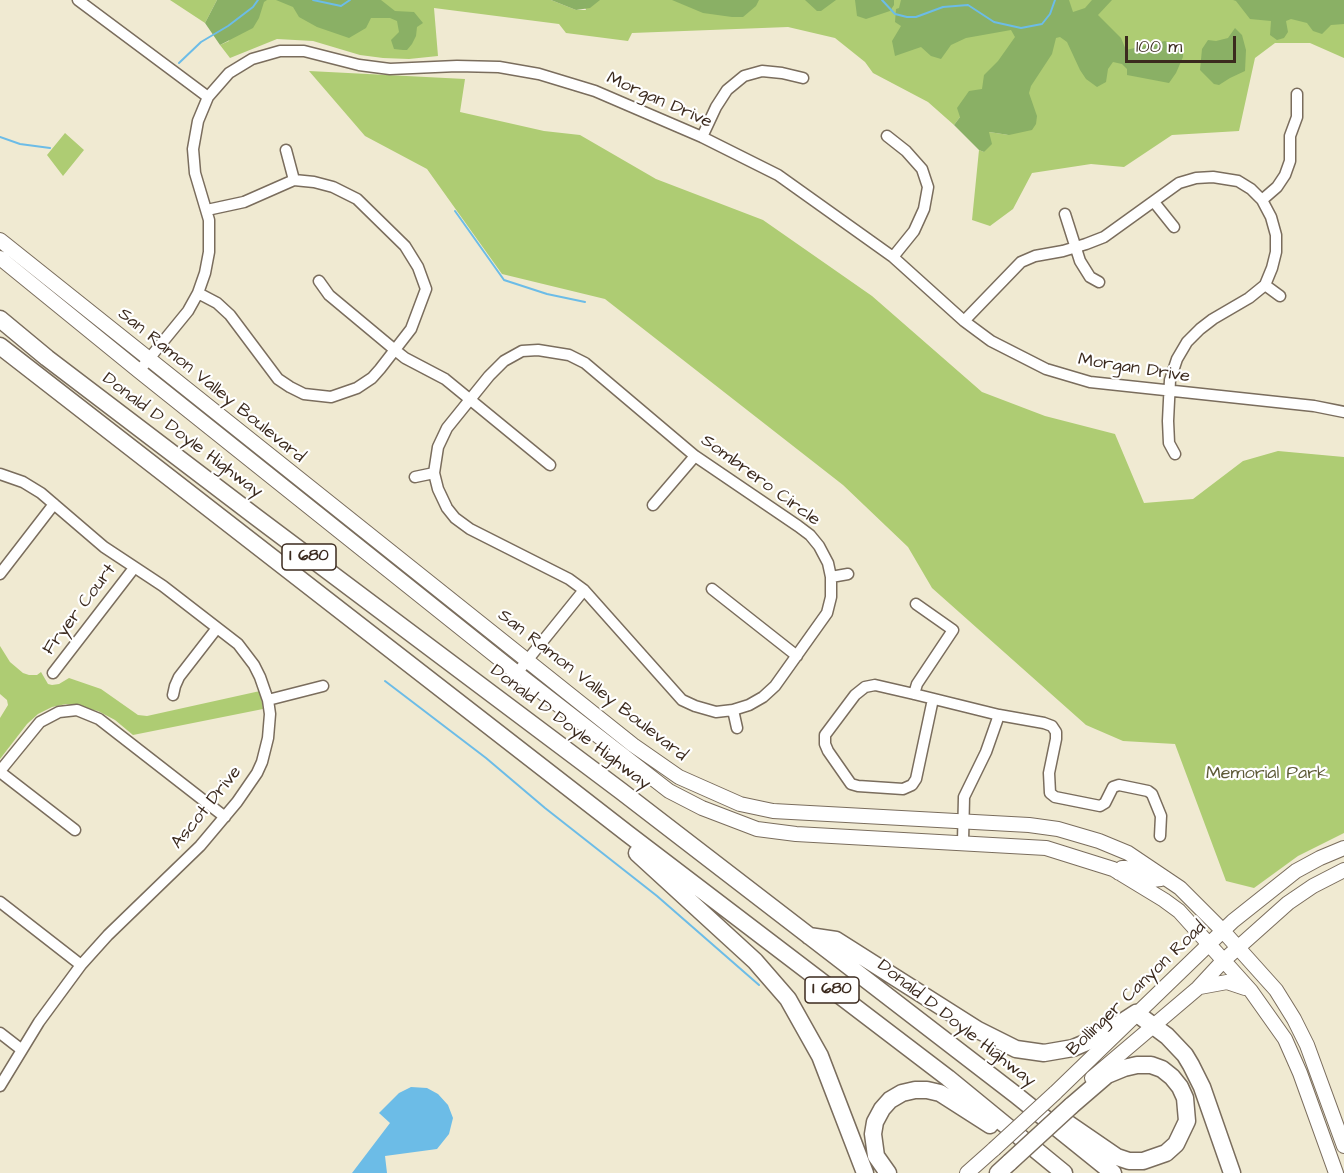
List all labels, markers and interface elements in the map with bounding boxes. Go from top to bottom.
scale bar [1128,24,1239,62]
text: 100 m [1136,34,1182,59]
street label: Morgan Drive [603,68,715,134]
street label: San Ramon Valley Boulevard [113,304,309,468]
street label: Morgan Drive [1077,349,1191,389]
street label: Donald D Doyle Highway [98,369,266,503]
street label: Sombrero Circle [696,431,824,531]
road number: I 680 [282,544,336,570]
street label: Fryer Court [39,560,121,660]
street label: San Ramon Valley Boulevard [493,605,691,767]
street label: Donald D Doyle Highway [486,661,654,795]
street label: Ascot Drive [167,762,247,854]
park label: Memorial Park [1206,763,1328,785]
street label: Bollinger Canyon Road [1063,917,1211,1061]
street label: Donald D Doyle Highway [873,955,1039,1093]
road number: I 680 [805,977,859,1003]

